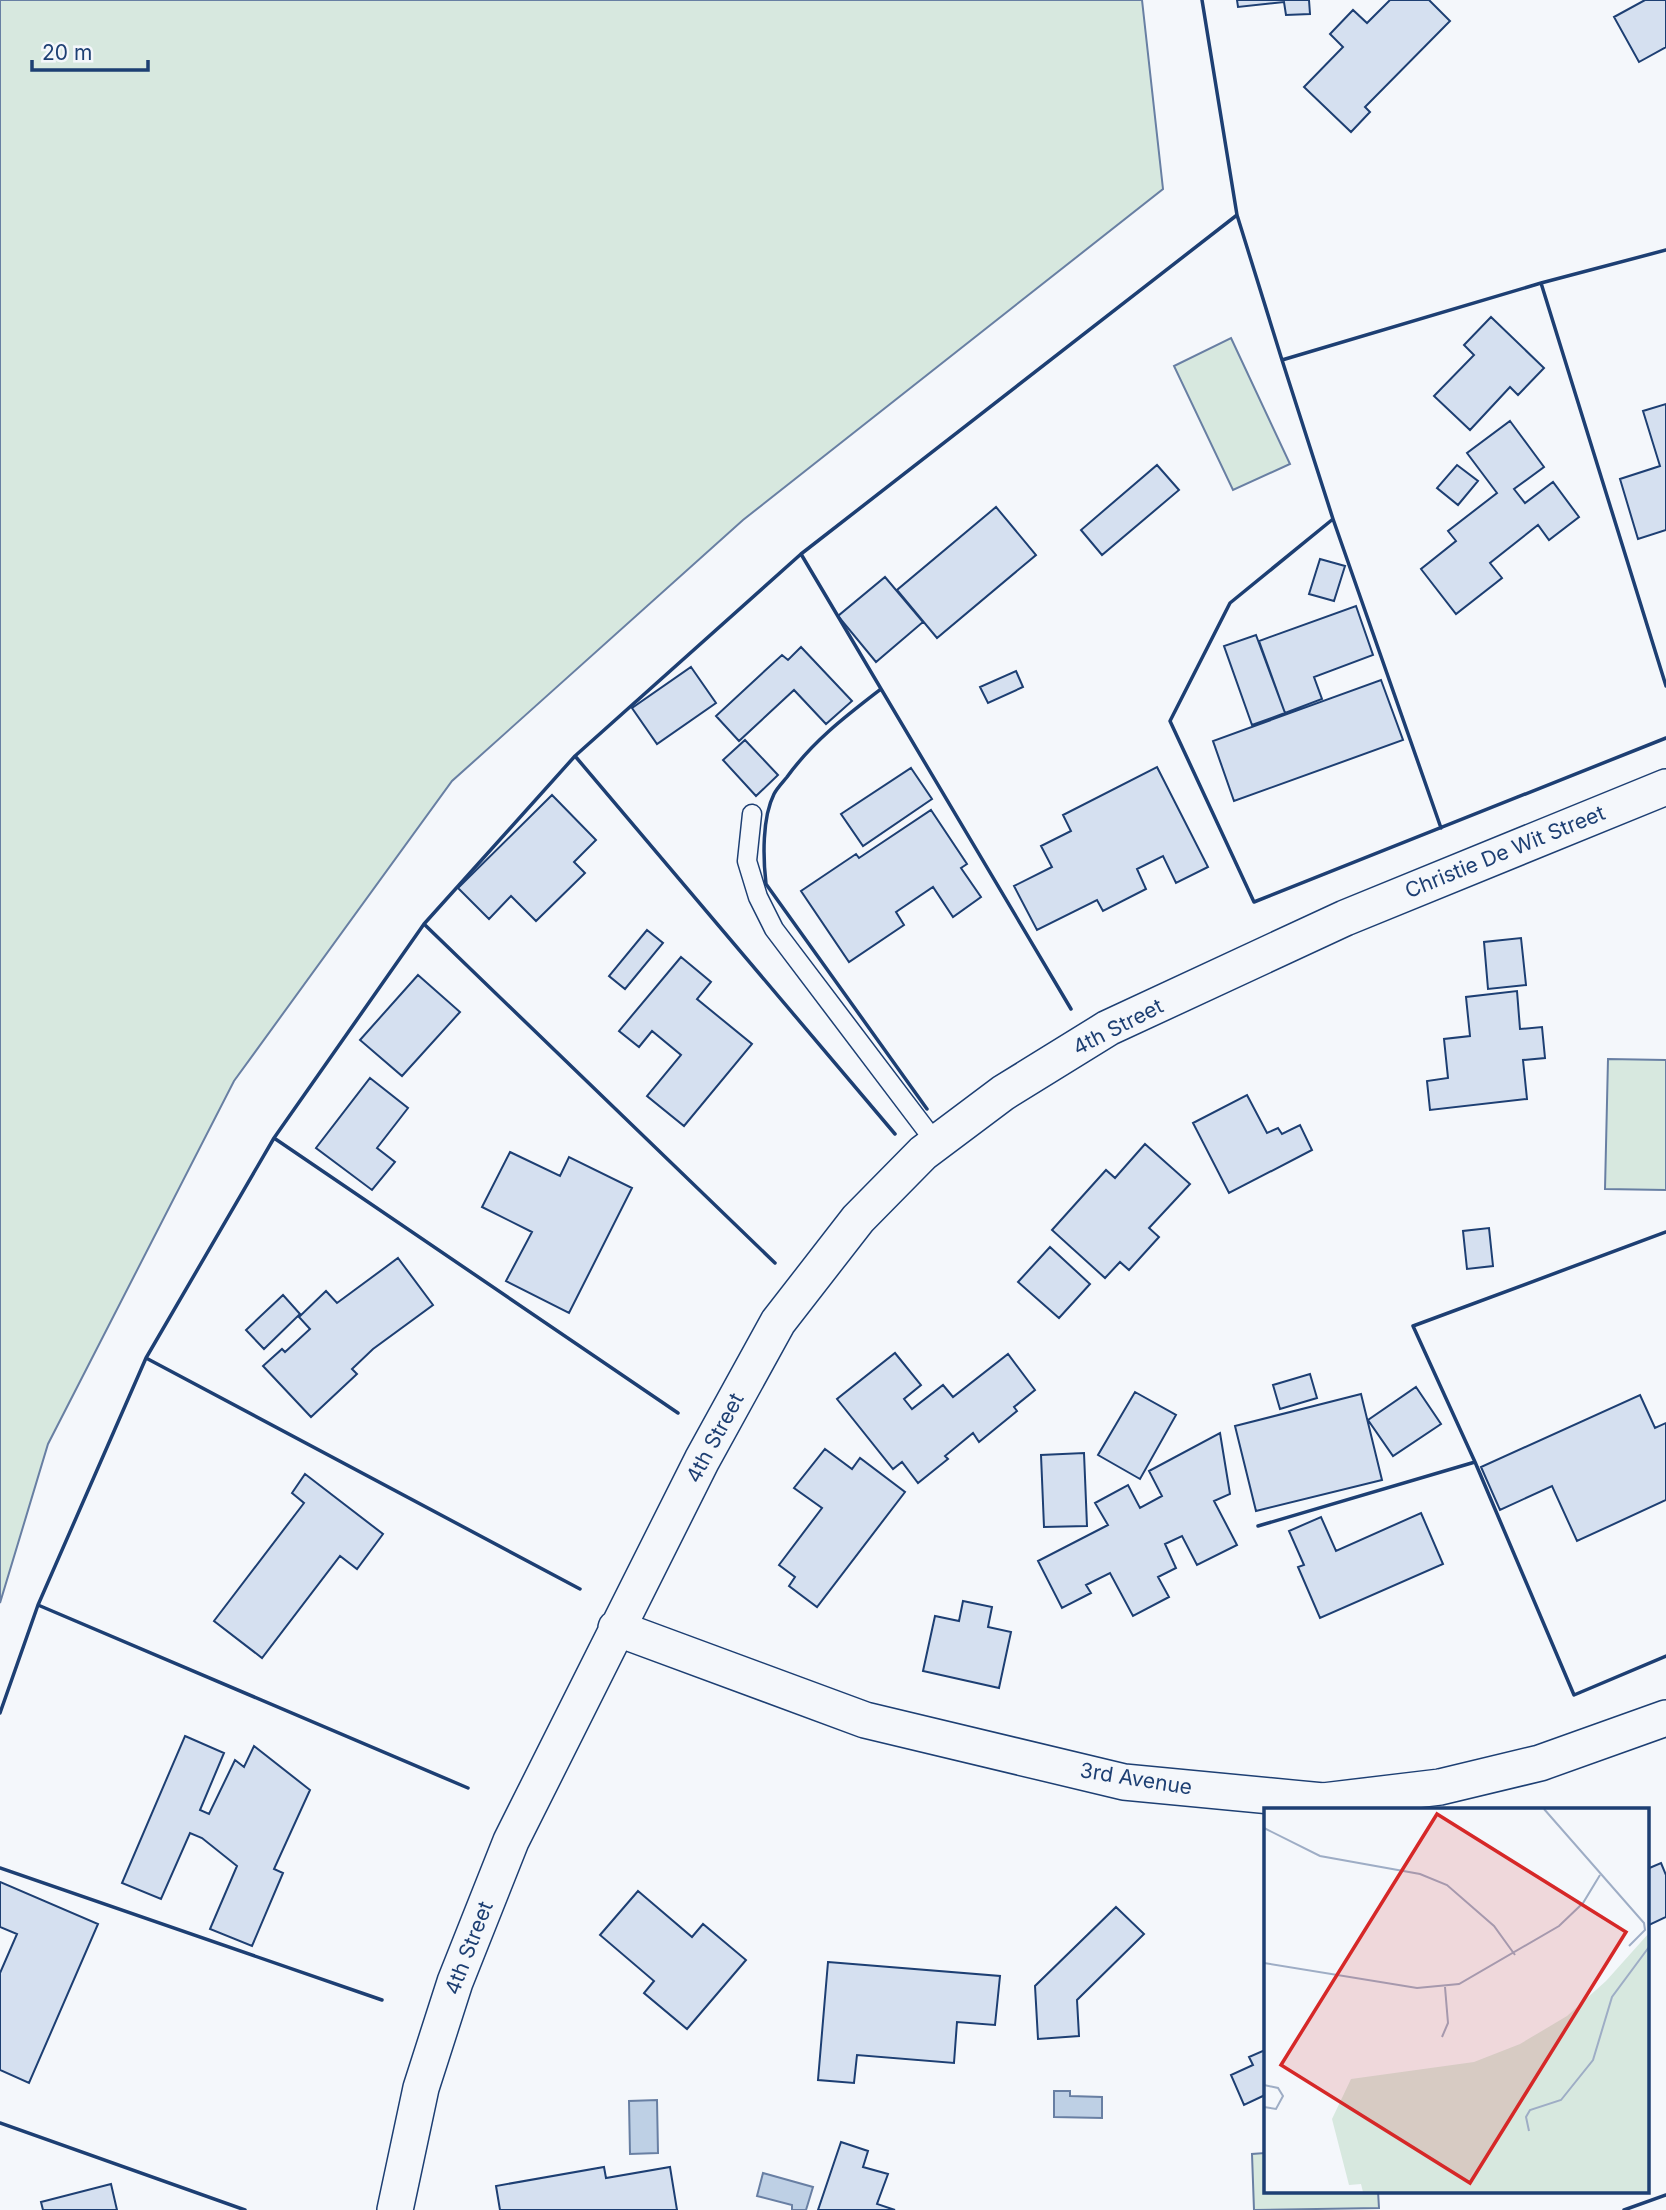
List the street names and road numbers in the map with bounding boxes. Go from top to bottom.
street label: Christie De Wit Street [1401,800,1609,903]
street label: 4th Street [1068,993,1167,1060]
street label: 4th Street [681,1389,749,1487]
street label: 3rd Avenue [1078,1757,1194,1800]
street label: 4th Street [439,1897,498,1998]

